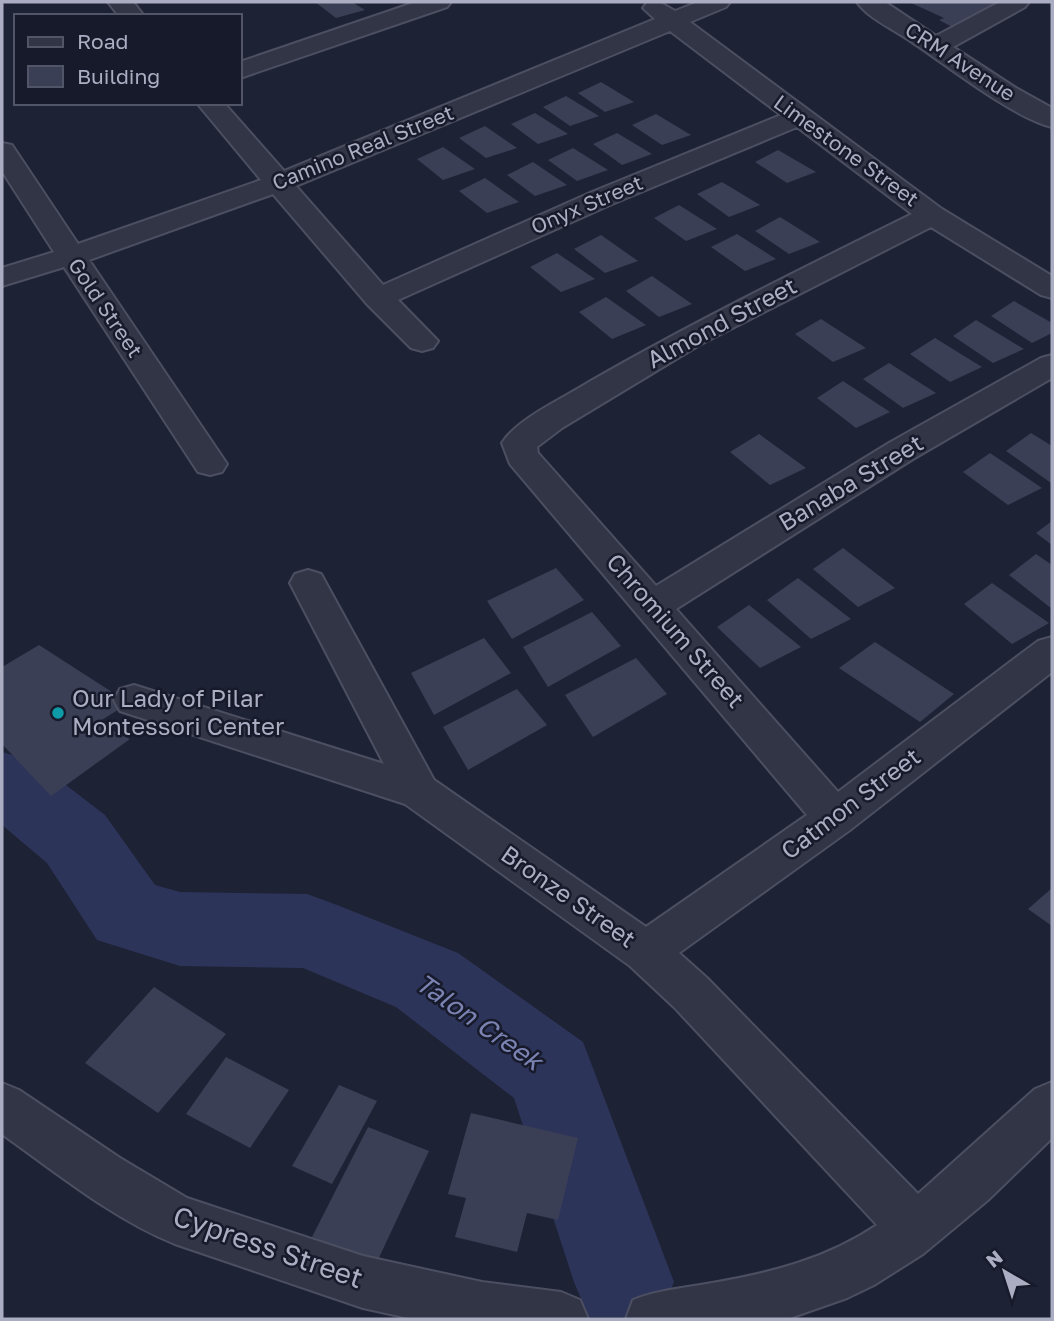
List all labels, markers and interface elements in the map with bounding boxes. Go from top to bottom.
legend [14,14,242,105]
street label: CRM Avenue [901,16,1020,106]
text: Road [77,28,128,54]
text: Building [77,63,160,89]
street label: Limestone Street [769,89,924,212]
street label: Camino Real Street [268,99,457,195]
street label: Onyx Street [527,169,646,239]
street label: Gold Street [63,253,149,362]
street label: Almond Street [641,270,801,373]
street label: Banaba Street [773,427,928,536]
street label: Chromium Street [601,547,751,713]
place label: Our Lady of Pilar Montessori Center [72,683,284,740]
marker: Our Lady of Pilar Montessori Center [50,705,66,721]
street label: Catmon Street [775,741,925,865]
street label: Bronze Street [496,839,642,953]
water label: Talon Creek [410,967,550,1078]
street label: Cypress Street [169,1199,367,1294]
north arrow [970,1237,1040,1307]
text: N [981,1245,1007,1272]

